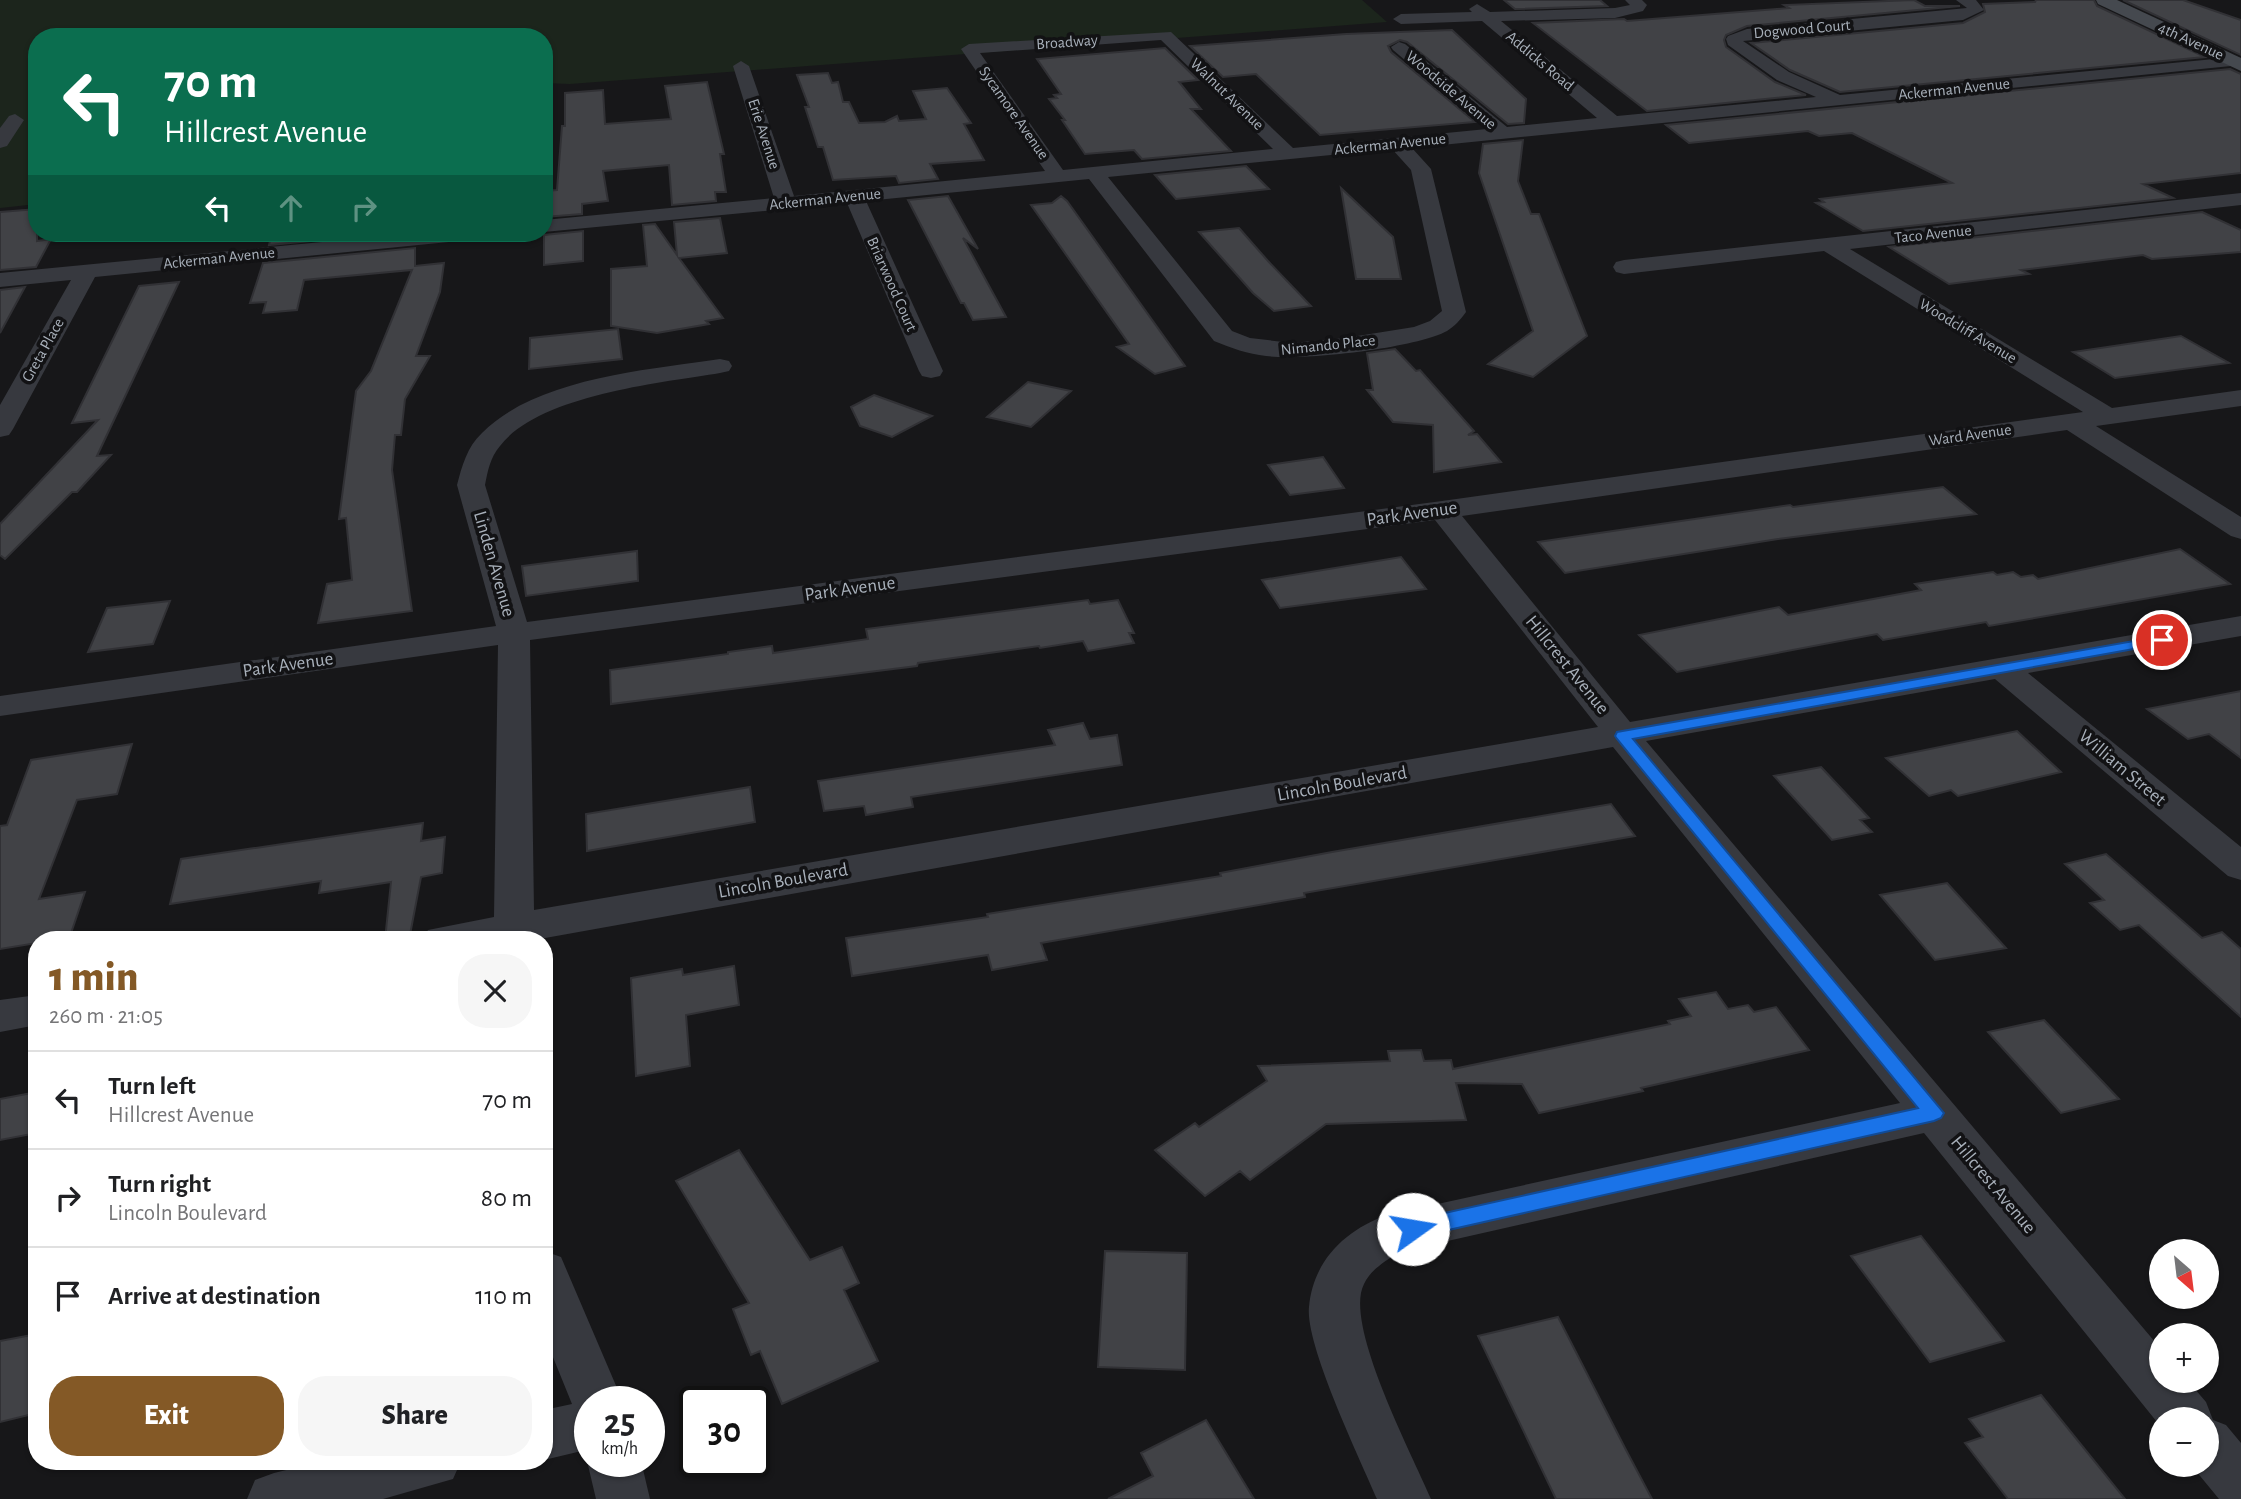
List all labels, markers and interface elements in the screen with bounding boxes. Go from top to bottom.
street label: Dogwood Court [1753,17,1851,41]
street label: 4th Avenue [2156,19,2226,63]
street label: Addicks Road [1503,28,1577,94]
street label: Broadway [1036,32,1099,53]
street label: Woodside Avenue [1403,48,1499,132]
street label: Walnut Avenue [1187,55,1267,133]
icon: left [49,56,140,147]
text: 70 m [164,58,258,107]
street label: Sycamore Avenue [975,64,1052,163]
street label: Ackerman Avenue [1897,75,2011,103]
street label: Erie Avenue [745,97,783,171]
text: Hillcrest Avenue [164,116,367,148]
street label: Ackerman Avenue [1333,130,1447,158]
street label: Ackerman Avenue [768,185,882,213]
icon: left [199,189,237,227]
icon: ahead [272,189,310,227]
icon: right [345,189,383,227]
street label: Taco Avenue [1894,222,1972,246]
street label: Briarwood Court [864,234,920,334]
street label: Ackerman Avenue [162,244,276,272]
street label: Woodcliff Avenue [1917,296,2019,366]
street label: Greta Place [19,315,67,385]
street label: Nimando Place [1280,332,1376,358]
street label: Ward Avenue [1928,421,2012,449]
street label: Park Avenue [1365,498,1459,530]
street label: Linden Avenue [470,509,518,619]
street label: Park Avenue [803,573,897,605]
pin [2132,610,2192,670]
street label: Hillcrest Avenue [1522,612,1612,718]
icon: arrive [2143,621,2181,659]
street label: Park Avenue [241,649,335,681]
street label: William Street [2075,726,2169,810]
street label: Lincoln Boulevard [1276,763,1408,805]
street label: Lincoln Boulevard [717,860,849,902]
button: close [458,954,532,1028]
text: 1 min [49,956,138,998]
text: 260 m · 21:05 [49,1005,163,1028]
text: Turn left [108,1073,196,1099]
icon: left [49,1081,87,1119]
text: 70 m [482,1087,532,1113]
text: Hillcrest Avenue [108,1104,254,1127]
street label: Hillcrest Avenue [1947,1133,2039,1237]
text: Turn right [108,1171,211,1197]
icon: right [49,1179,87,1217]
text: 80 m [481,1185,532,1211]
position arrow [1376,1192,1450,1266]
text: Lincoln Boulevard [108,1202,267,1225]
north arrow [2149,1239,2219,1309]
map controls [2149,1239,2219,1477]
icon: arrive [49,1277,87,1315]
text: Arrive at destination [108,1283,321,1309]
text: 110 m [475,1283,532,1309]
button: + [2149,1323,2219,1393]
button: Exit [49,1376,284,1456]
button: Share [298,1376,532,1456]
speed limit sign: 30 [679,1386,770,1477]
text: 25 [604,1405,635,1440]
button: − [2149,1407,2219,1477]
text: km/h [601,1440,638,1458]

